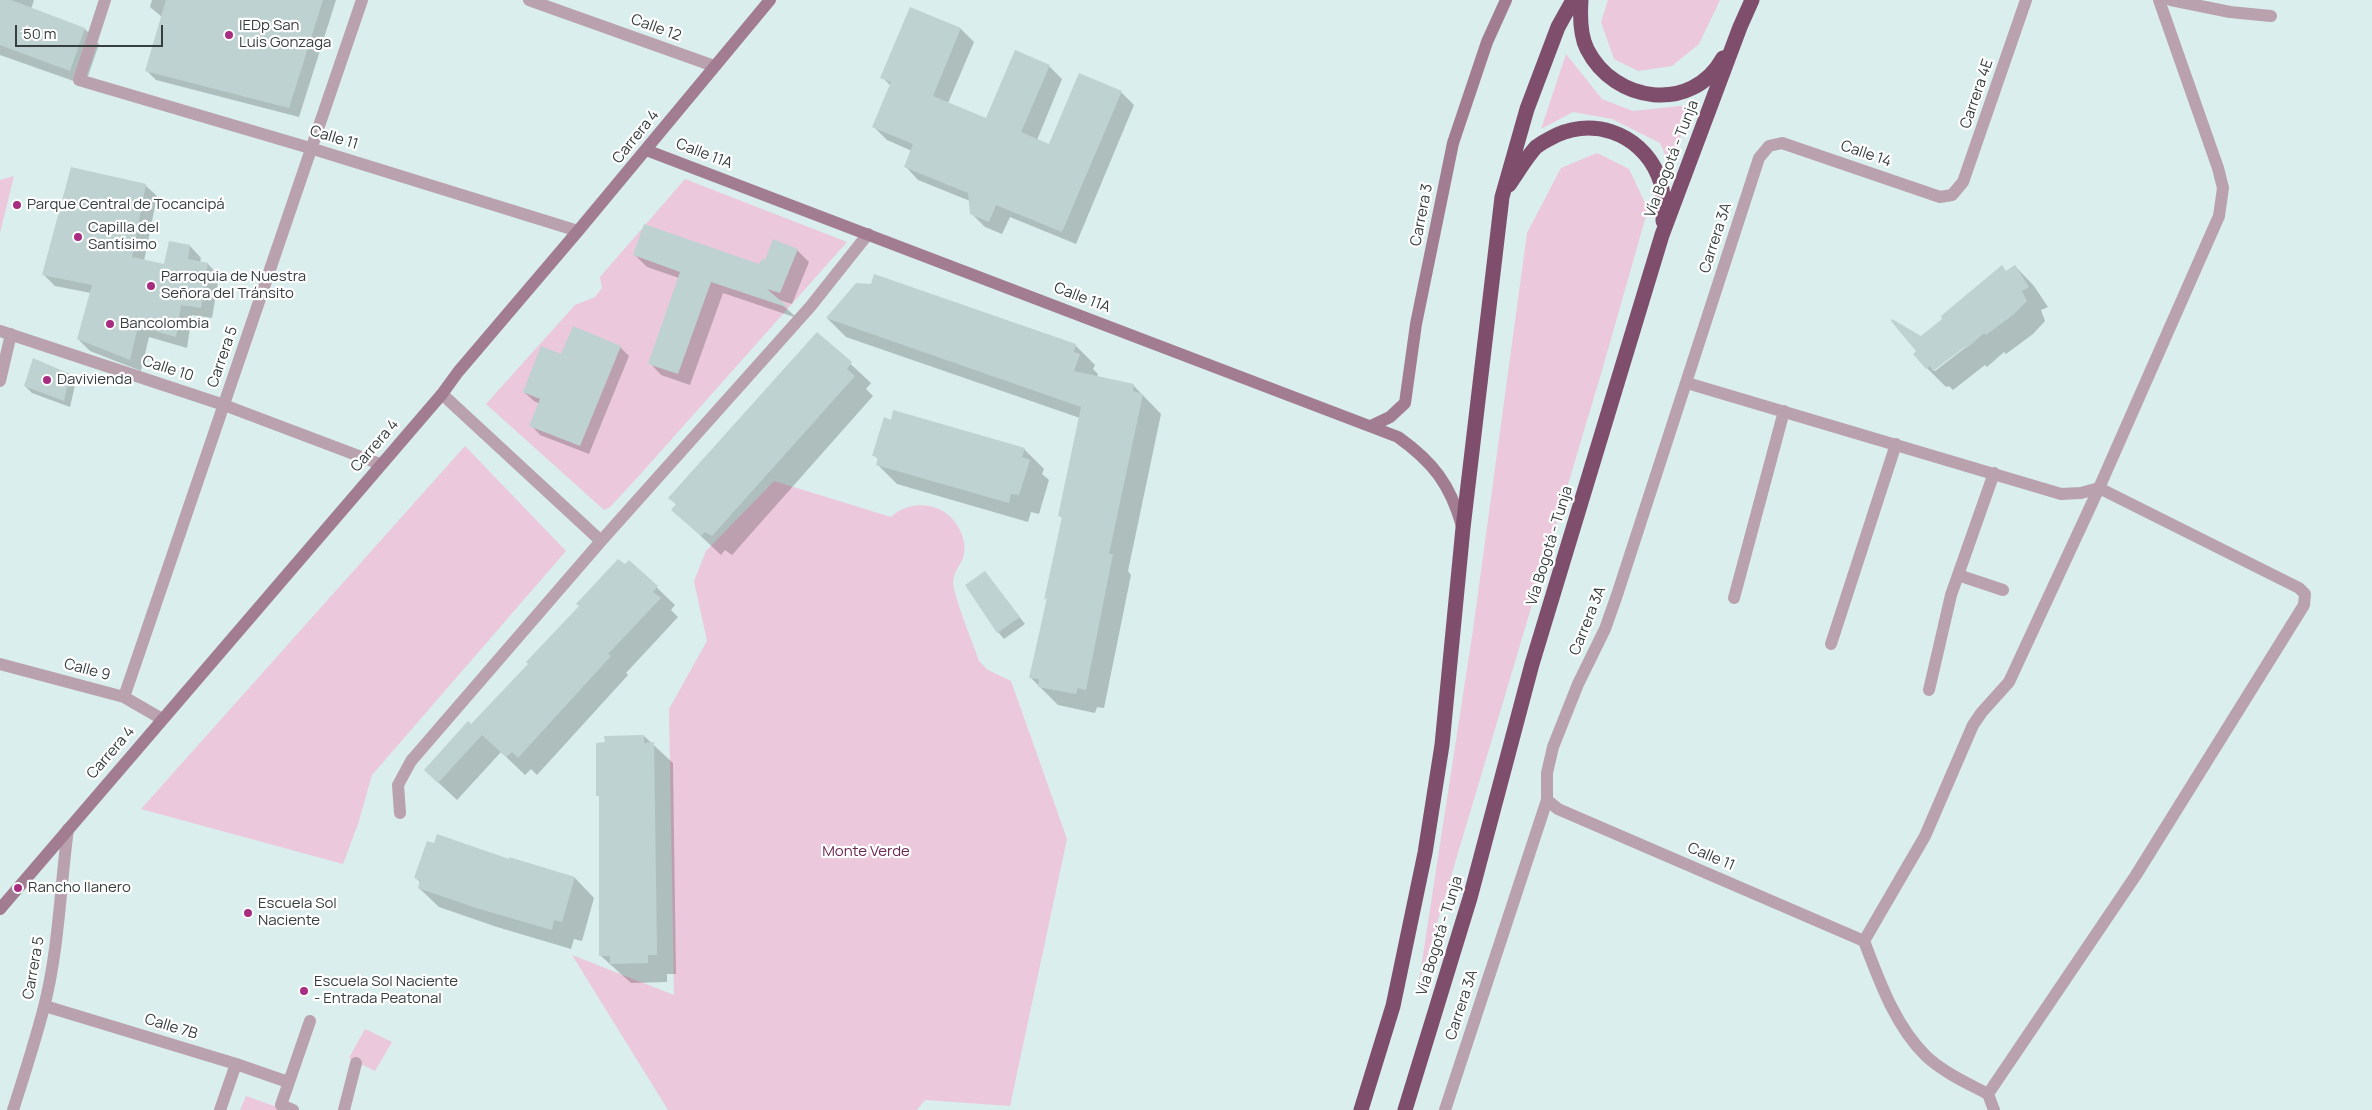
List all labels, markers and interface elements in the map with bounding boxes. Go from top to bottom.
street label: Calle 12 [628,11,684,45]
scale bar [18,15,165,47]
place label: IEDp San Luis Gonzaga [239,17,331,52]
text: 50 m [23,23,57,44]
marker: IEDp San Luis Gonzaga [223,29,235,41]
street label: Carrera 4E [1957,57,1997,131]
street label: Vía Bogotá - Tunja [1641,98,1703,220]
street label: Carrera 4 [609,107,663,167]
street label: Calle 11 [308,122,360,154]
street label: Calle 11A [673,135,735,173]
street label: Calle 14 [1838,137,1894,171]
street label: Carrera 3 [1407,182,1437,248]
place label: Parque Central de Tocancipá [27,196,225,214]
marker: Parque Central de Tocancipá [11,199,23,211]
street label: Carrera 3A [1696,201,1736,275]
place label: Capilla del Santísimo [88,219,159,254]
marker: Capilla del Santísimo [72,231,84,243]
place label: Parroquia de Nuestra Señora del Tránsito [161,268,306,303]
street label: Calle 11A [1051,279,1113,317]
marker: Parroquia de Nuestra Señora del Tránsito [145,280,157,292]
place label: Bancolombia [120,315,209,333]
marker: Bancolombia [104,318,116,330]
street label: Carrera 5 [204,324,242,390]
street label: Calle 10 [140,352,196,386]
place label: Davivienda [57,371,132,389]
marker: Davivienda [41,374,53,386]
street label: Carrera 4 [347,416,403,476]
street label: Vía Bogotá - Tunja [1523,484,1577,608]
street label: Carrera 3A [1566,584,1610,658]
street label: Calle 9 [62,655,112,685]
street label: Carrera 4 [83,723,139,783]
street label: Calle 11 [1685,839,1737,875]
park label: Monte Verde [822,843,910,861]
street label: Vía Bogotá - Tunja [1413,874,1467,998]
place label: Rancho llanero [28,879,131,897]
marker: Rancho llanero [12,882,24,894]
place label: Escuela Sol Naciente [258,895,337,930]
marker: Escuela Sol Naciente [242,907,254,919]
street label: Carrera 5 [20,935,48,1001]
street label: Carrera 3A [1442,968,1482,1042]
place label: Escuela Sol Naciente - Entrada Peatonal [314,973,458,1008]
marker: Escuela Sol Naciente - Entrada Peatonal [298,985,310,997]
street label: Calle 7B [142,1010,200,1044]

